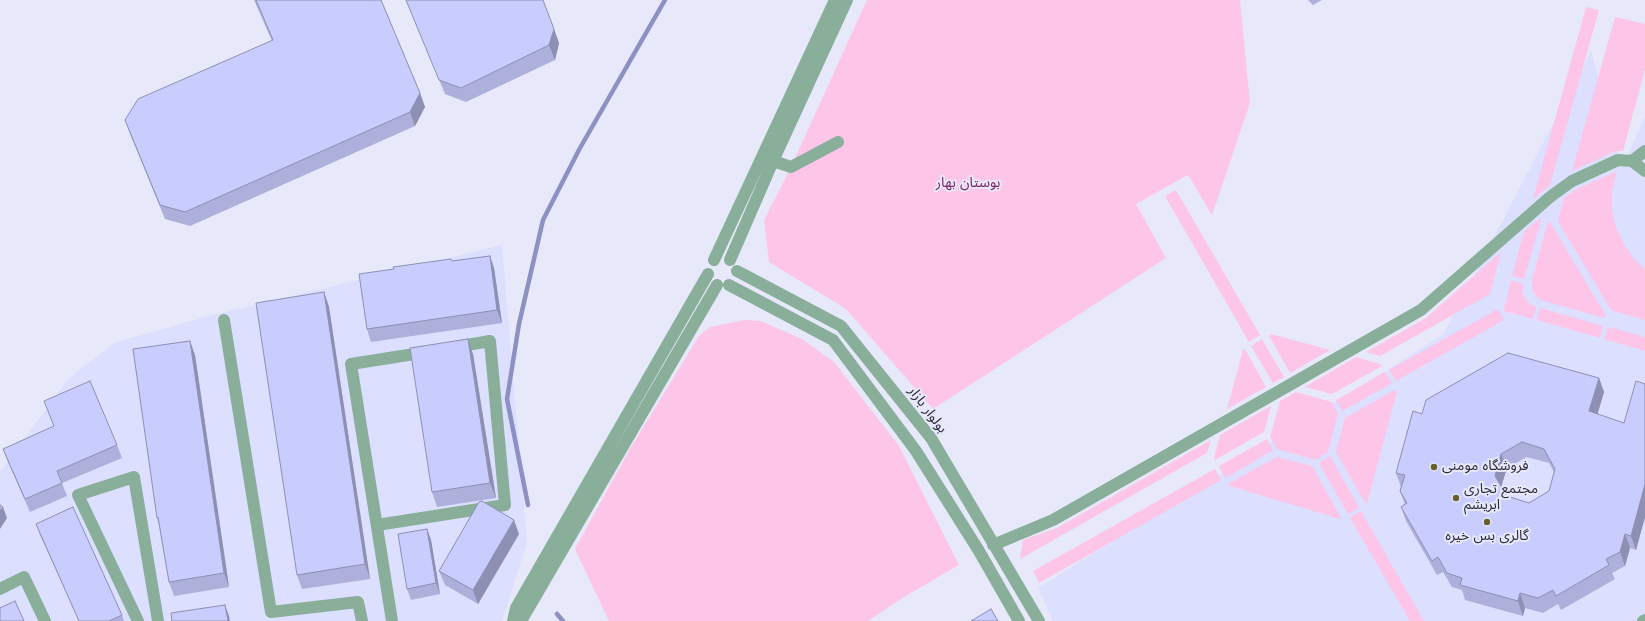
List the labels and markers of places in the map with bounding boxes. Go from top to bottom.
place label: فروشگاه مومنی [1442,459,1529,475]
marker: فروشگاه مومنی [1429,462,1439,472]
place label: مجتمع تجاری ابریشم [1464,482,1538,514]
marker: مجتمع تجاری ابریشم [1451,493,1461,503]
marker: گالری بس خیره [1482,517,1492,527]
place label: گالری بس خیره [1445,529,1529,545]

